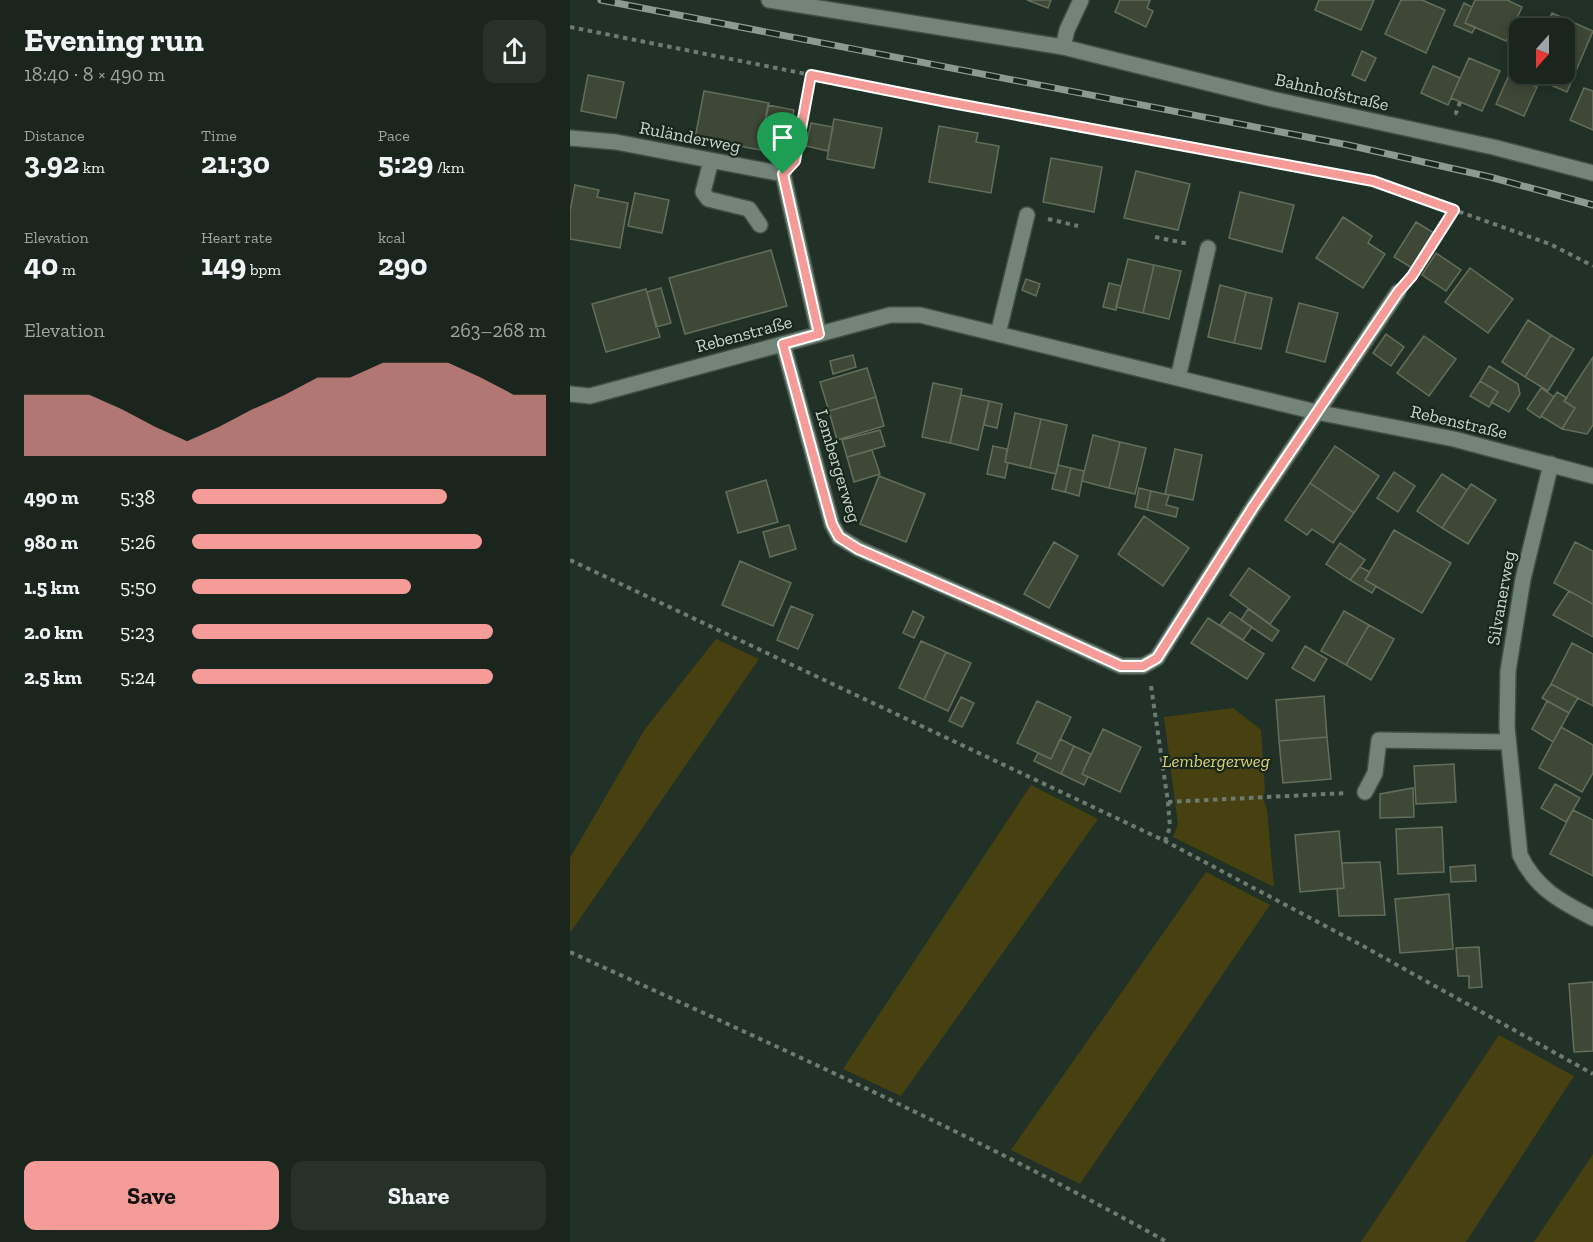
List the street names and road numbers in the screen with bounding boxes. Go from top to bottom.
street label: Bahnhofstraße [1273,68,1391,116]
street label: Ruländerweg [637,116,743,158]
street label: Rebenstraße [693,311,795,357]
street label: Rebenstraße [1408,400,1510,444]
street label: Lembergerweg [810,407,866,525]
street label: Silvanerweg [1482,549,1520,647]

